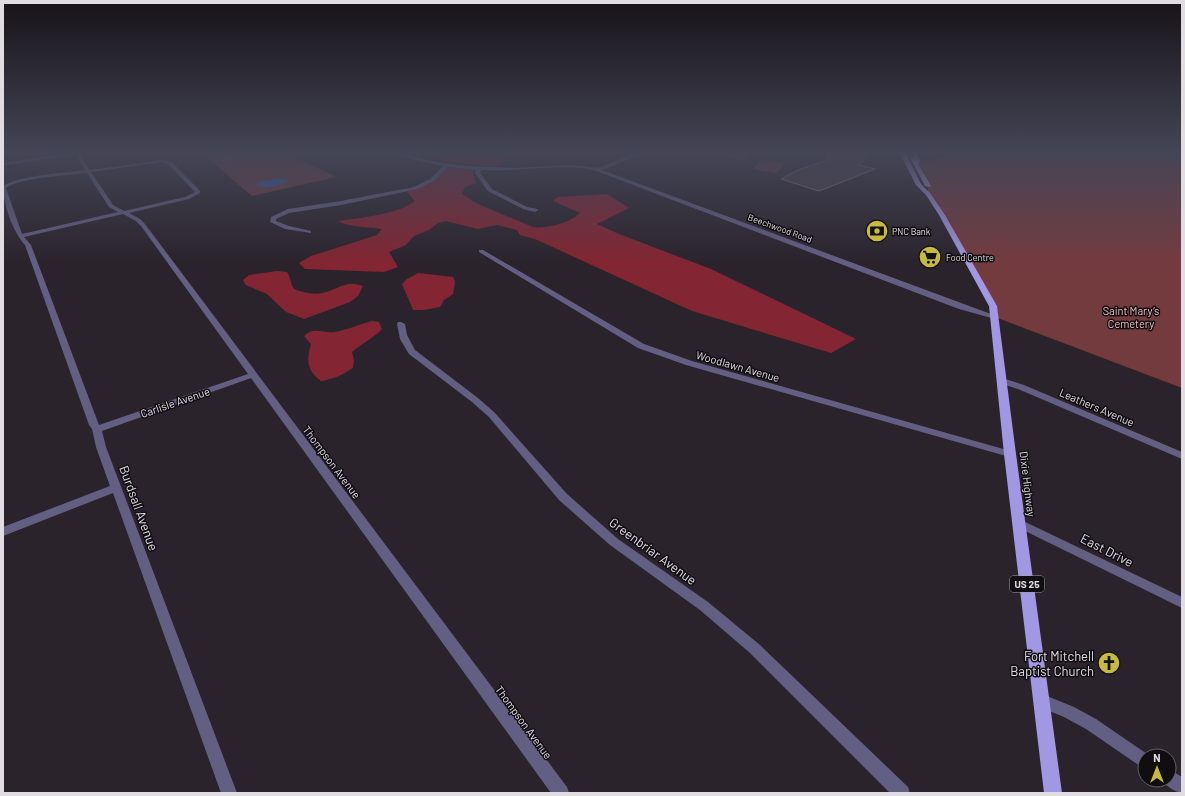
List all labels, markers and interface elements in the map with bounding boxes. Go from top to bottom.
street label: Beechwood Road [746,211,814,245]
bank icon: PNC Bank [864,218,890,244]
place label: PNC Bank [892,226,931,237]
supermarket icon: Food Centre [917,244,943,270]
place label: Food Centre [946,252,994,263]
park label: Saint Mary’s Cemetery [1103,304,1159,330]
street label: Woodlawn Avenue [695,348,781,384]
street label: Carlisle Avenue [139,384,211,420]
street label: Leathers Avenue [1058,385,1136,429]
street label: Thompson Avenue [300,423,364,501]
street label: Dixie Highway [1018,451,1038,517]
street label: Burdsall Avenue [116,463,162,553]
street label: Greenbriar Avenue [606,514,700,588]
street label: East Drive [1078,530,1136,570]
road number: US 25 [1010,576,1044,592]
place label: Fort Mitchell Baptist Church [1010,648,1094,679]
church icon: Fort Mitchell Baptist Church [1096,650,1122,676]
street label: Thompson Avenue [493,683,555,761]
north arrow [1137,748,1177,788]
text: N [1153,751,1161,764]

